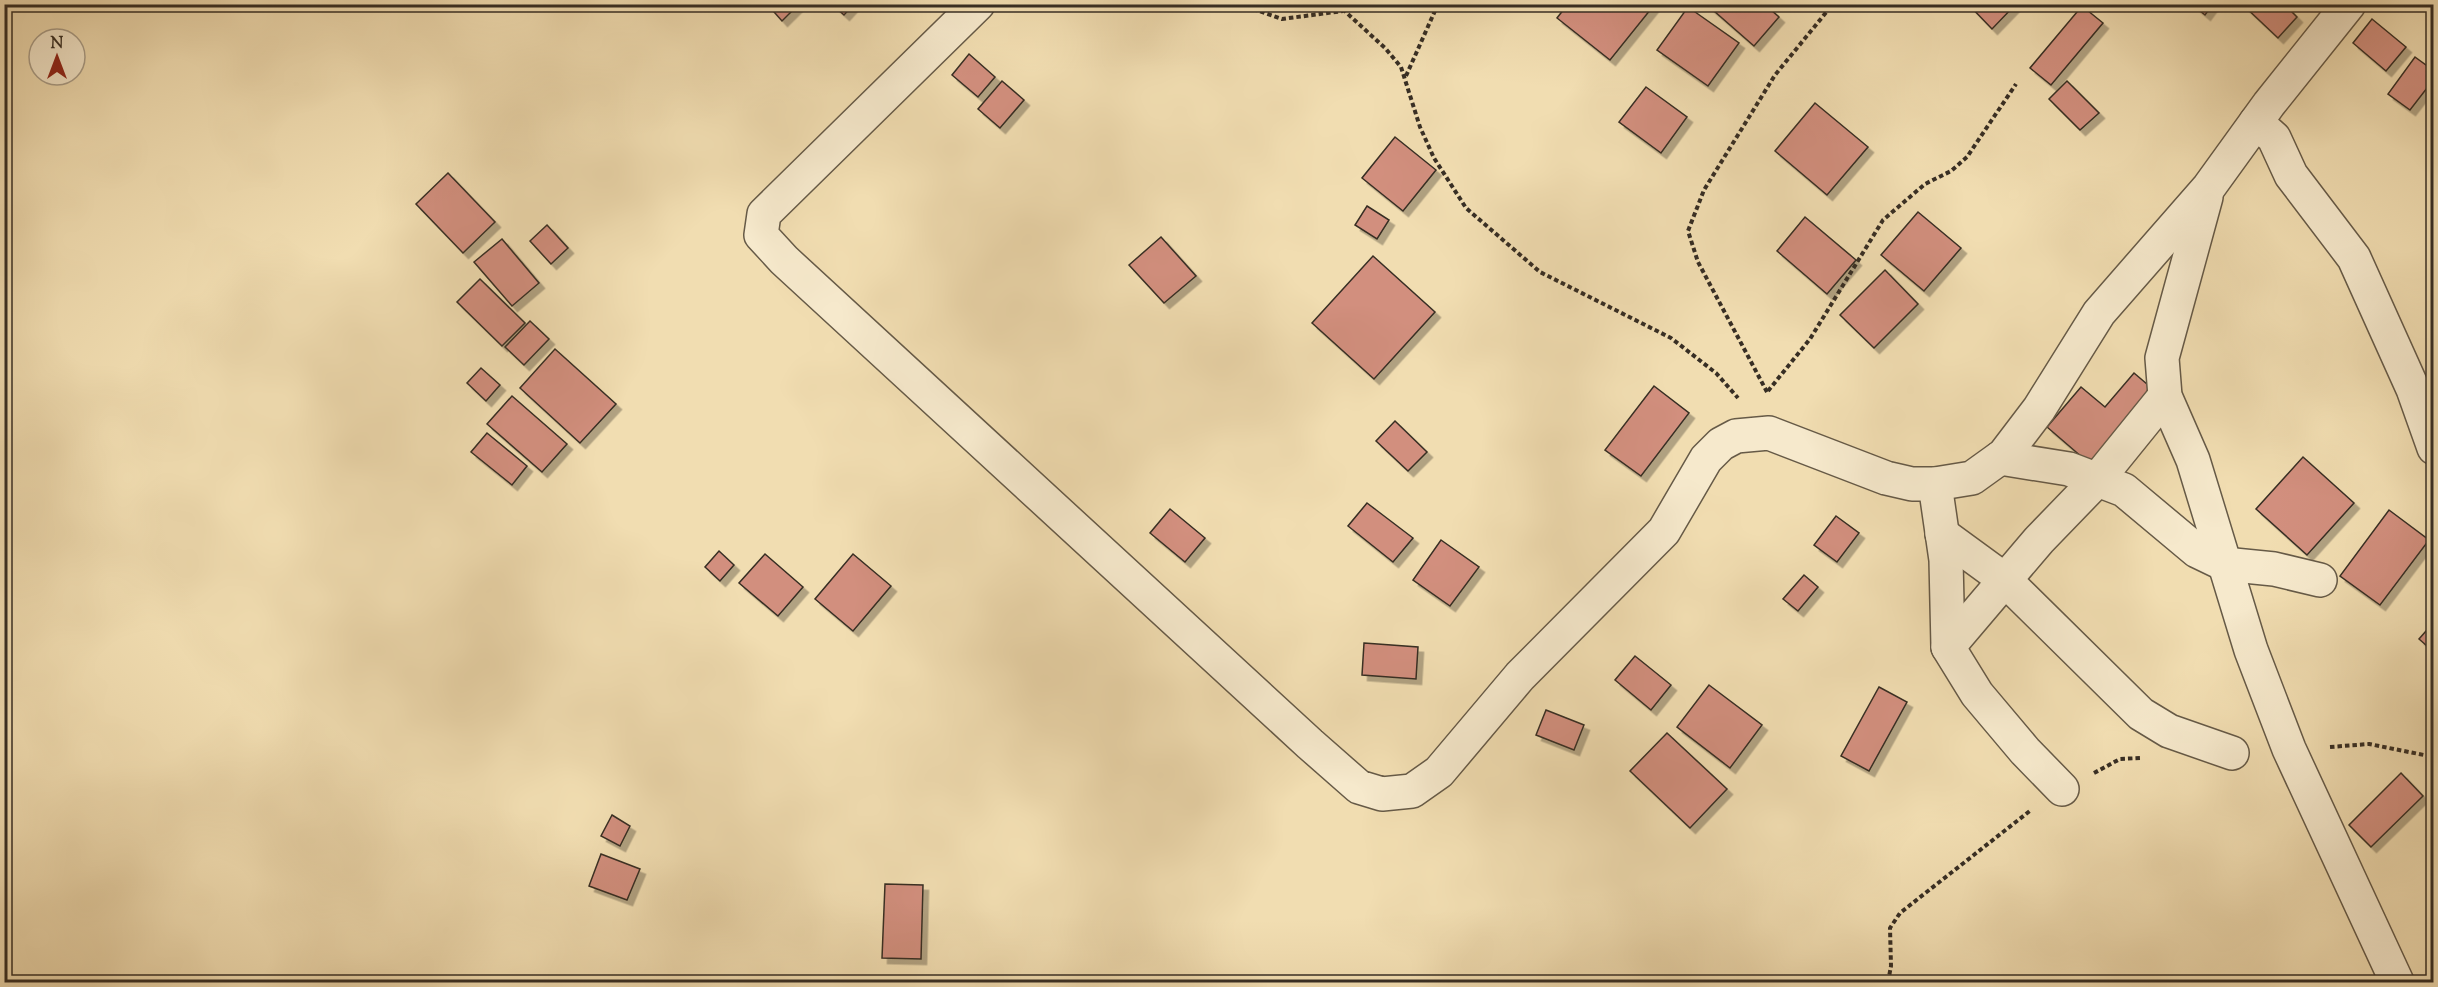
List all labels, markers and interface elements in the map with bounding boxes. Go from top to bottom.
north arrow [27,27,87,87]
text: N [51,33,64,56]

